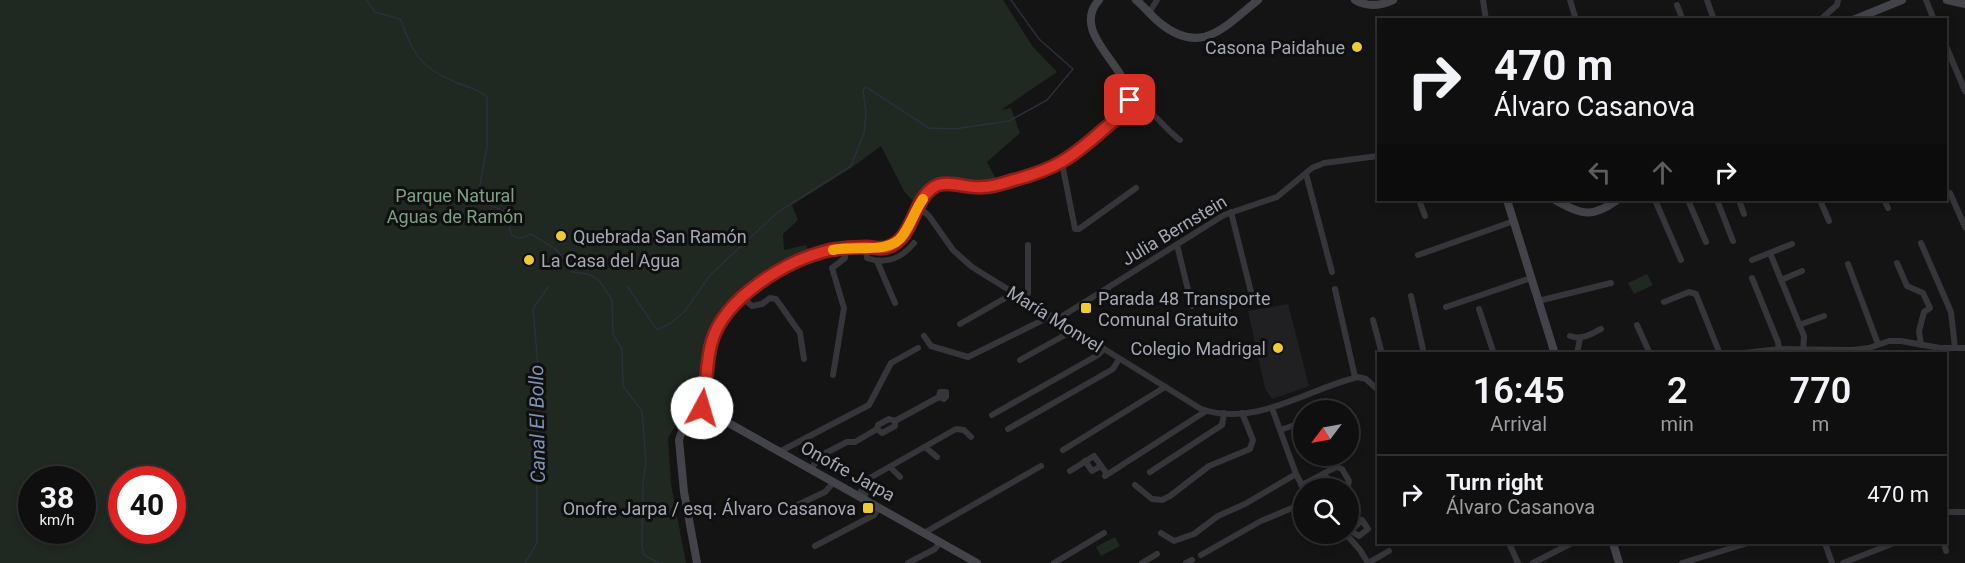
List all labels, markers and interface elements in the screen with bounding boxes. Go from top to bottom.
place label: Casona Paidahue [1205,37,1345,58]
marker: Casona Paidahue [1350,40,1364,54]
text: 470 m [1494,41,1613,90]
icon: right [1395,42,1473,120]
pin [1104,74,1155,125]
icon: arrive [1113,83,1146,116]
text: Álvaro Casanova [1494,91,1695,123]
icon: left [1583,156,1616,189]
icon: ahead [1646,156,1679,189]
icon: right [1709,156,1742,189]
park label: Parque Natural Aguas de Ramón [387,185,523,227]
street label: Julia Bernstein [1118,190,1230,270]
place label: Quebrada San Ramón [573,226,747,247]
marker: Quebrada San Ramón [554,229,568,243]
place label: La Casa del Agua [541,250,680,271]
marker: La Casa del Agua [522,253,536,267]
street label: María Monvel [1003,281,1107,357]
place label: Parada 48 Transporte Comunal Gratuito [1098,288,1271,330]
marker: Parada 48 Transporte Comunal Gratuito [1079,301,1093,315]
place label: Colegio Madrigal [1130,338,1266,359]
marker: Colegio Madrigal [1271,341,1285,355]
water label: Canal El Bollo [524,365,550,483]
text: 16:45 [1473,370,1565,412]
text: 2 [1667,370,1687,412]
text: 770 [1790,370,1851,412]
position arrow [670,376,734,440]
north arrow [1293,400,1359,466]
map controls [1293,400,1359,544]
text: Arrival [1490,412,1547,436]
text: min [1660,412,1694,436]
text: m [1812,412,1829,436]
street label: Onofre Jarpa [797,436,899,506]
speed limit sign: 40 [108,466,186,544]
text: Turn right [1446,470,1543,495]
button: search [1293,478,1359,544]
icon: right [1395,478,1428,511]
text: 38 [40,480,74,515]
text: 470 m [1867,482,1929,507]
text: Álvaro Casanova [1446,495,1595,519]
place label: Onofre Jarpa / esq. Álvaro Casanova [563,498,856,519]
marker: Onofre Jarpa / esq. Álvaro Casanova [861,501,875,515]
text: km/h [39,511,75,529]

